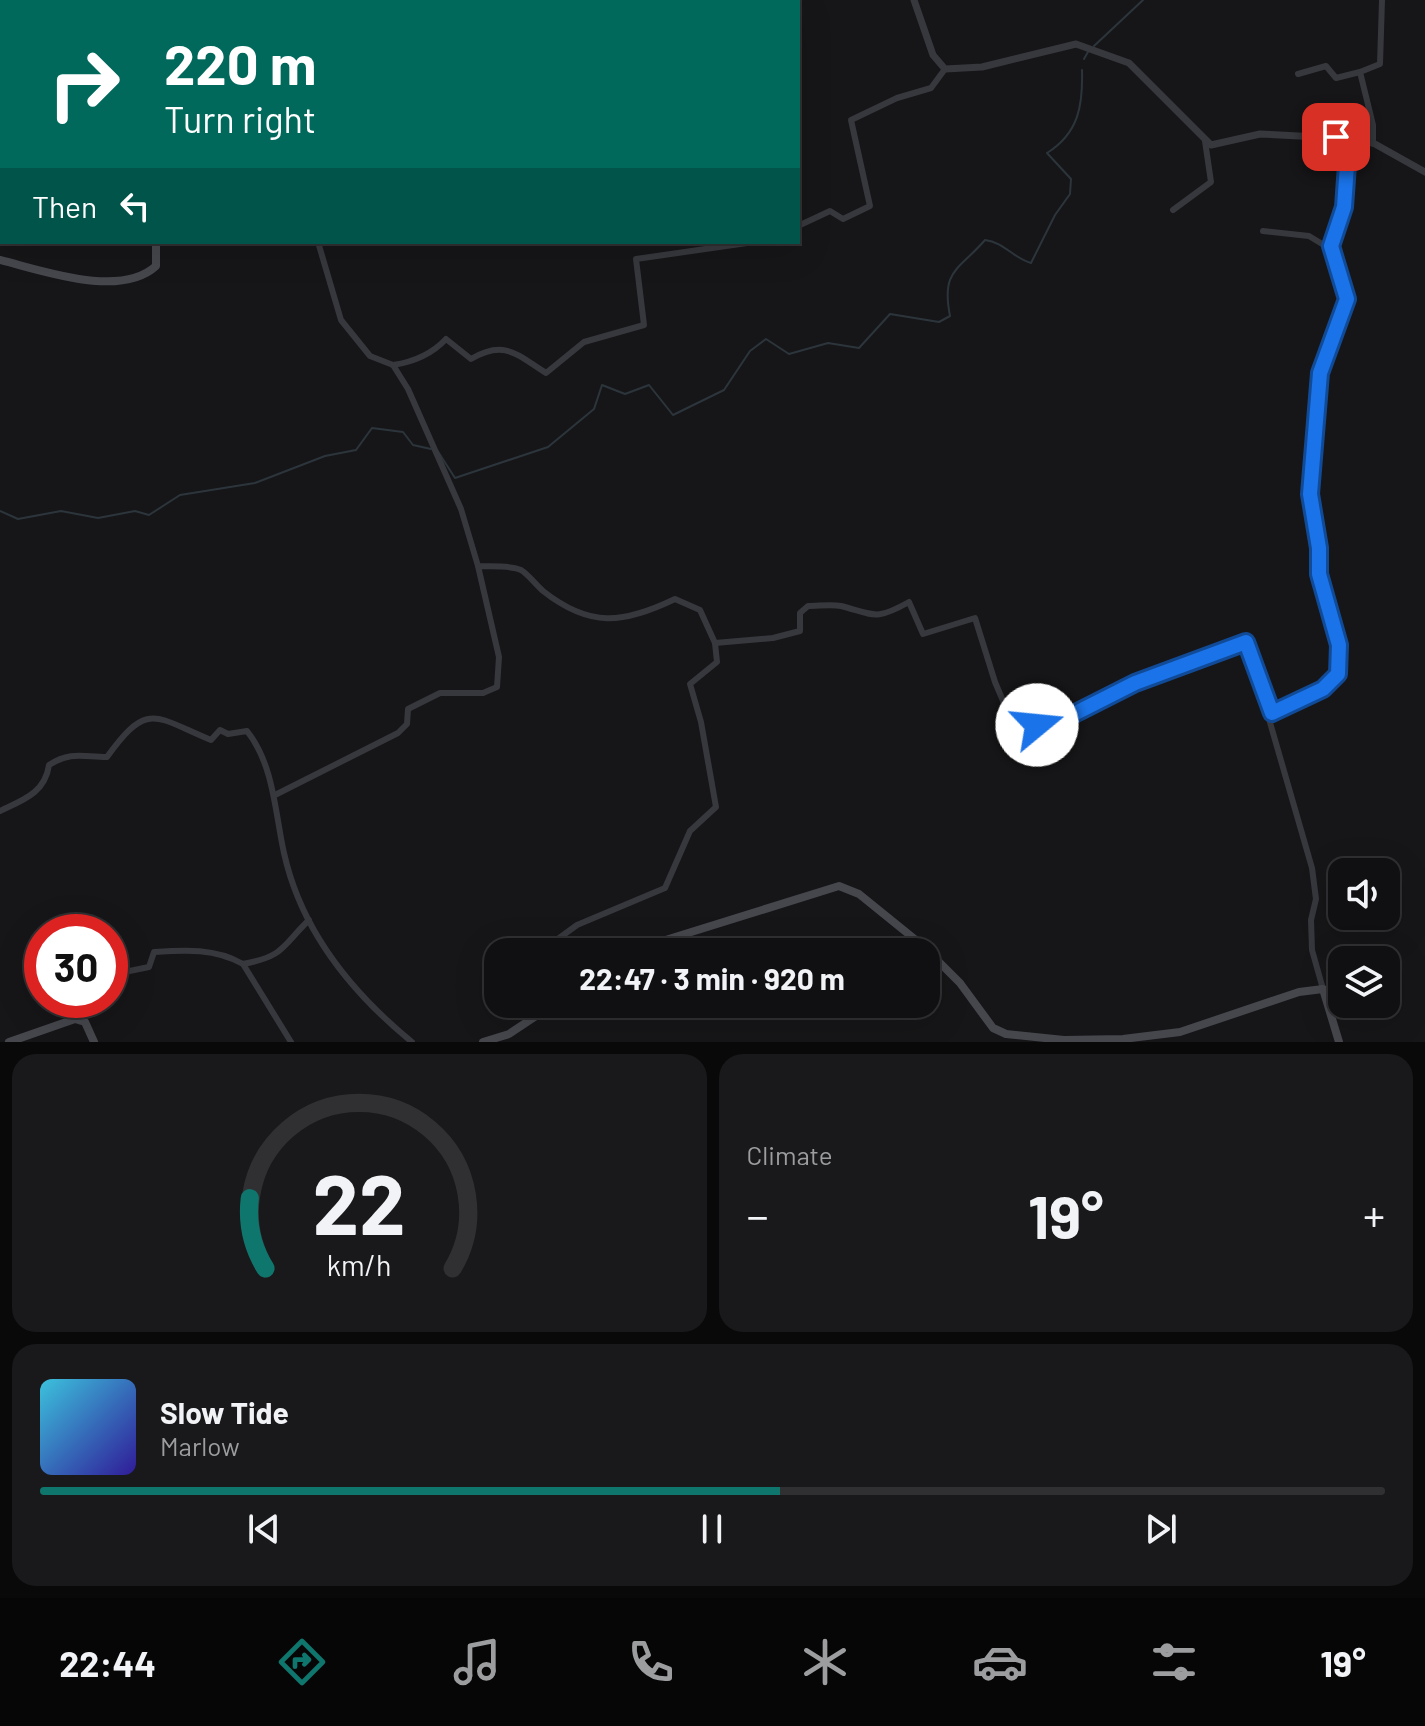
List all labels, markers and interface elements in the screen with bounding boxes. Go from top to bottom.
text: 220 m [164,29,317,96]
icon: right [32,32,136,136]
text: Turn right [164,97,316,140]
pin [1302,103,1370,171]
icon: arrive [1314,115,1358,159]
icon: left [113,184,157,228]
text: Then [32,188,97,224]
position arrow [995,683,1079,767]
map controls [1328,858,1400,1018]
button: sound [1328,858,1400,930]
speed limit sign: 30 [24,914,128,1018]
button: layers [1328,946,1400,1018]
text: 22:47 · 3 min · 920 m [579,960,845,996]
text: Climate [747,1139,833,1170]
text: 22 [313,1152,406,1252]
text: 19° [1028,1179,1104,1251]
text: − [747,1188,769,1241]
text: + [1363,1188,1385,1241]
text: km/h [327,1247,392,1282]
text: Slow Tide [160,1394,289,1430]
text: Marlow [160,1430,240,1461]
icon: previous [242,1507,286,1551]
icon: pause [690,1507,734,1551]
icon: next [1139,1507,1183,1551]
icon: directions [274,1634,330,1690]
icon: music [449,1634,505,1690]
icon: phone [623,1634,679,1690]
icon: climate [797,1634,853,1690]
icon: car [972,1634,1028,1690]
icon: filters [1146,1634,1202,1690]
text: 22:44 [59,1641,156,1684]
text: 19° [1320,1641,1366,1684]

